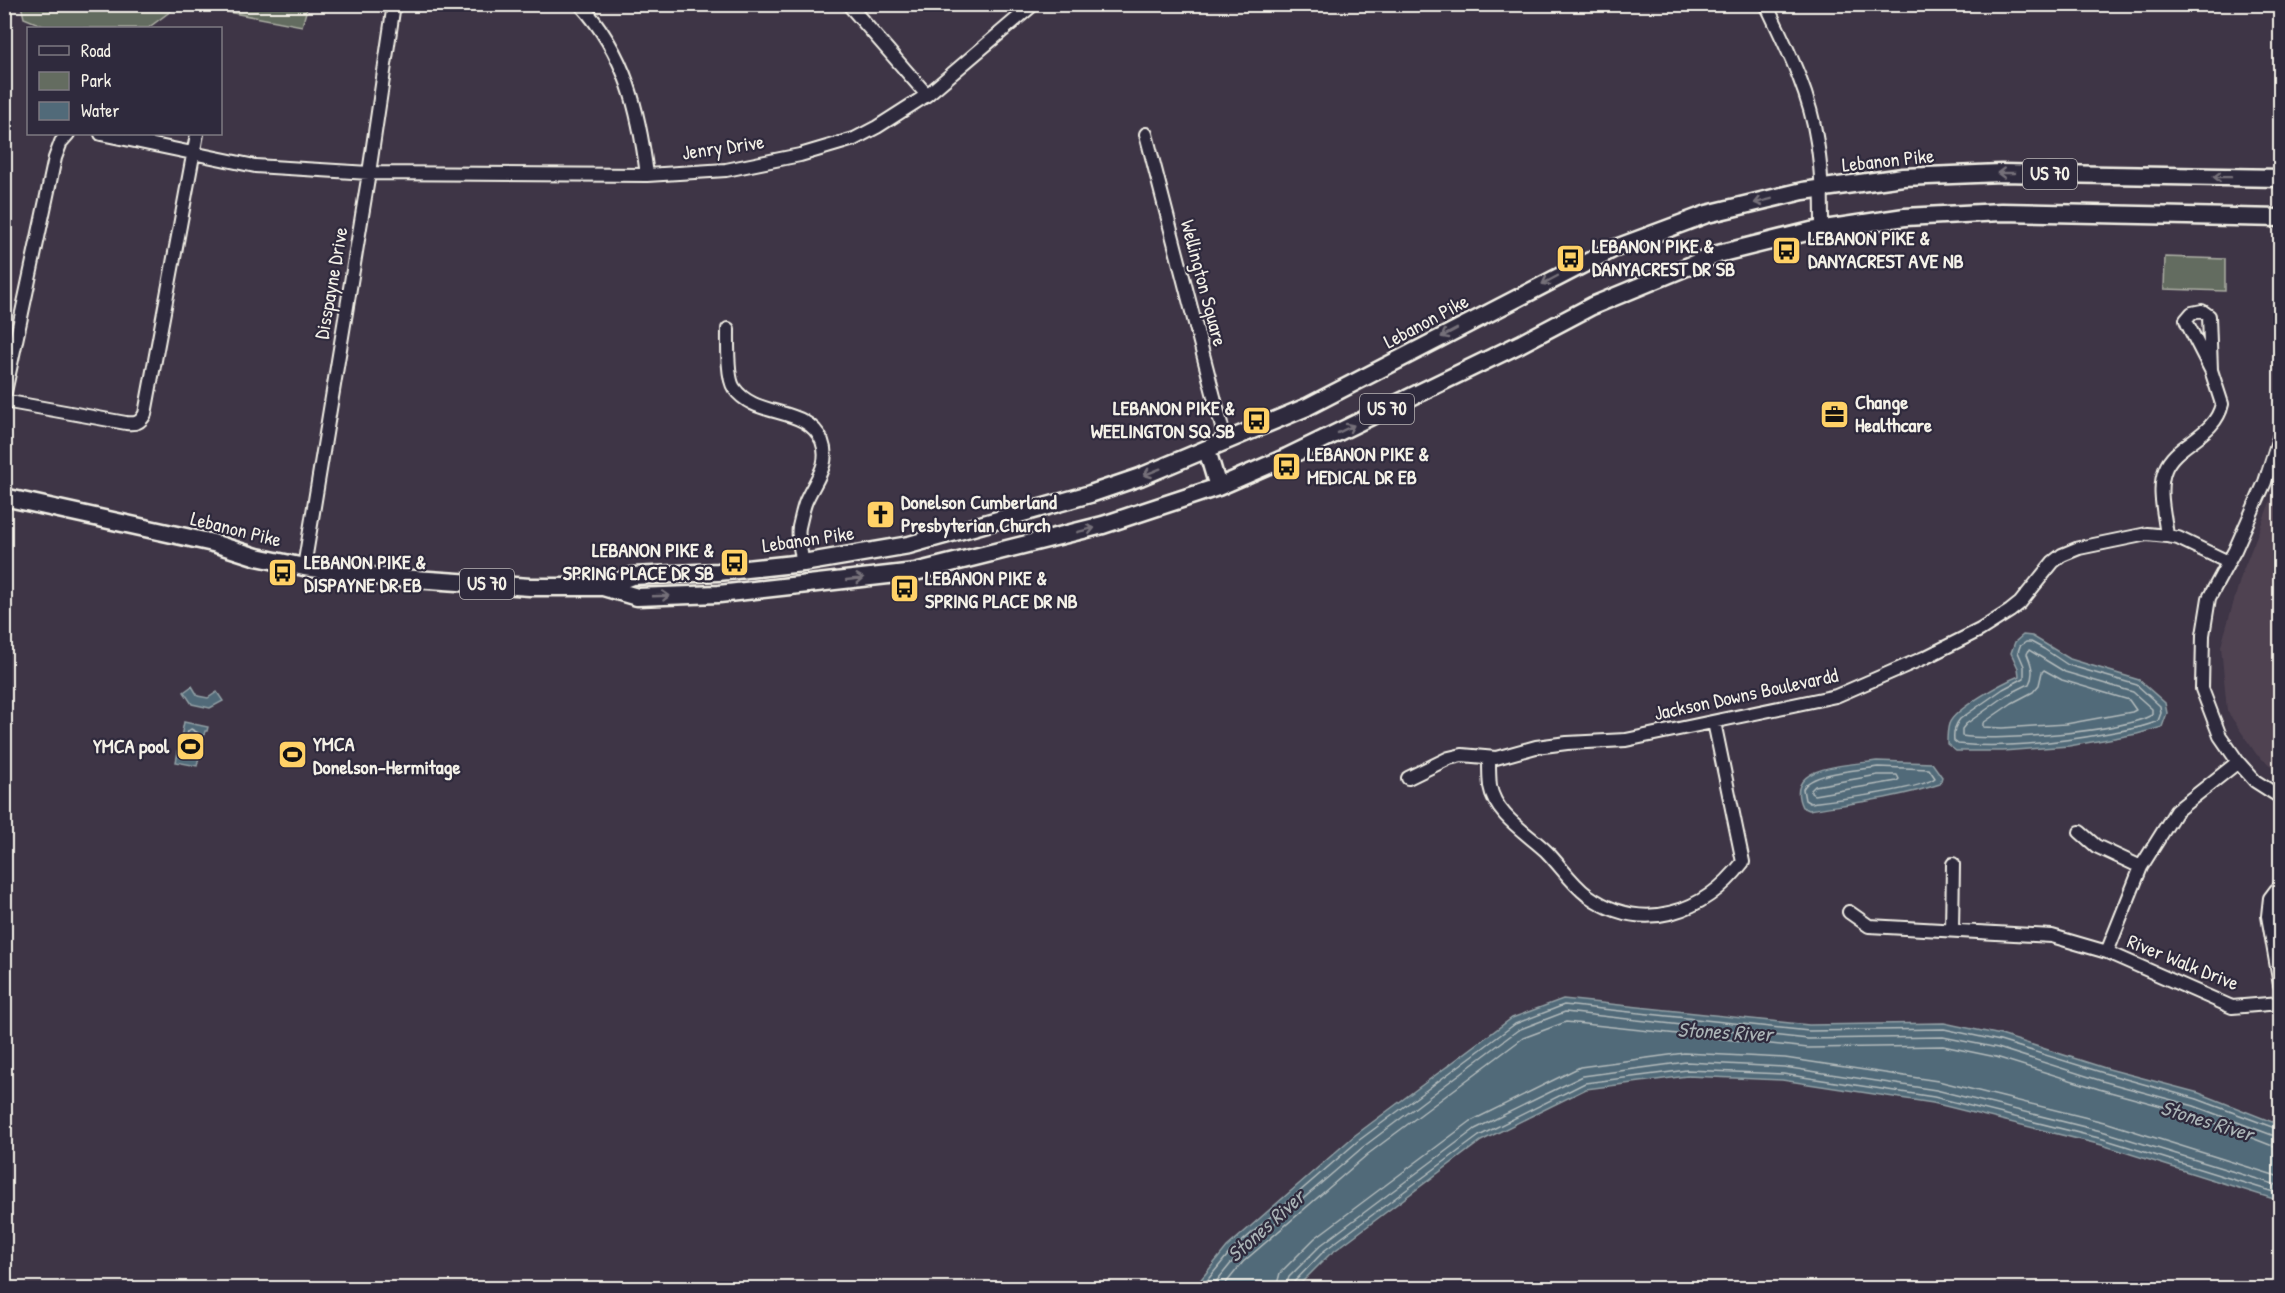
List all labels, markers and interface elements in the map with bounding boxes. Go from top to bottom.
legend [27,27,222,135]
text: Road [81,38,111,63]
text: Park [81,68,112,93]
text: Water [81,98,119,123]
street label: Jenry Drive [680,127,766,166]
street label: Lebanon Pike [1840,141,1935,178]
road number: US 70 [2023,159,2077,189]
one-way arrow [1997,167,2017,179]
one-way arrow [2213,171,2233,182]
one-way arrow [1754,195,1773,207]
street label: Wellington Square [1175,217,1234,349]
place label: LEBANON PIKE & DANYACREST AVE NB [1808,224,1964,274]
street label: Disspayne Drive [307,225,354,341]
place label: LEBANON PIKE & DANYACREST DR SB [1592,232,1735,282]
bus stop icon: LEBANON PIKE & DANYACREST AVE NB [1771,234,1803,266]
bus stop icon: LEBANON PIKE & DANYACREST DR SB [1555,242,1587,274]
one-way arrow [1541,275,1559,286]
street label: Lebanon Pike [1379,287,1473,354]
one-way arrow [1441,327,1458,339]
place label: Change Healthcare [1855,388,1932,438]
place label: LEBANON PIKE & WEELINGTON SQ SB [1091,394,1235,444]
road number: US 70 [1360,394,1414,424]
office icon: Change Healthcare [1818,398,1850,430]
bus stop icon: LEBANON PIKE & WEELINGTON SQ SB [1240,404,1272,436]
one-way arrow [1336,422,1354,434]
place label: LEBANON PIKE & MEDICAL DR EB [1307,440,1429,490]
bus stop icon: LEBANON PIKE & MEDICAL DR EB [1270,450,1302,482]
one-way arrow [1143,467,1162,478]
place label: Donelson Cumberland Presbyterian Church [901,488,1057,539]
church icon: Donelson Cumberland Presbyterian Church [864,498,896,530]
street label: Lebanon Pike [188,504,284,553]
street label: Lebanon Pike [760,519,856,558]
one-way arrow [1076,523,1095,535]
place label: LEBANON PIKE & SPRING PLACE DR SB [563,536,714,586]
bus stop icon: LEBANON PIKE & SPRING PLACE DR SB [719,546,751,578]
place label: LEBANON PIKE & DISPAYNE DR EB [304,548,426,598]
bus stop icon: LEBANON PIKE & DISPAYNE DR EB [267,557,299,589]
place label: LEBANON PIKE & SPRING PLACE DR NB [925,564,1078,614]
road number: US 70 [460,569,514,599]
one-way arrow [844,573,864,584]
bus stop icon: LEBANON PIKE & SPRING PLACE DR NB [888,573,920,605]
one-way arrow [650,590,670,602]
street label: Jackson Downs Boulevardd [1651,661,1841,726]
sports icon: YMCA pool [174,730,206,762]
place label: YMCA Donelson-Hermitage [313,730,460,781]
place label: YMCA pool [93,732,170,760]
sports icon: YMCA Donelson-Hermitage [276,739,308,771]
street label: River Walk Drive [2123,927,2243,996]
water label: Stones River [1677,1015,1776,1049]
water label: Stones River [2157,1093,2260,1149]
water label: Stones River [1221,1181,1313,1268]

